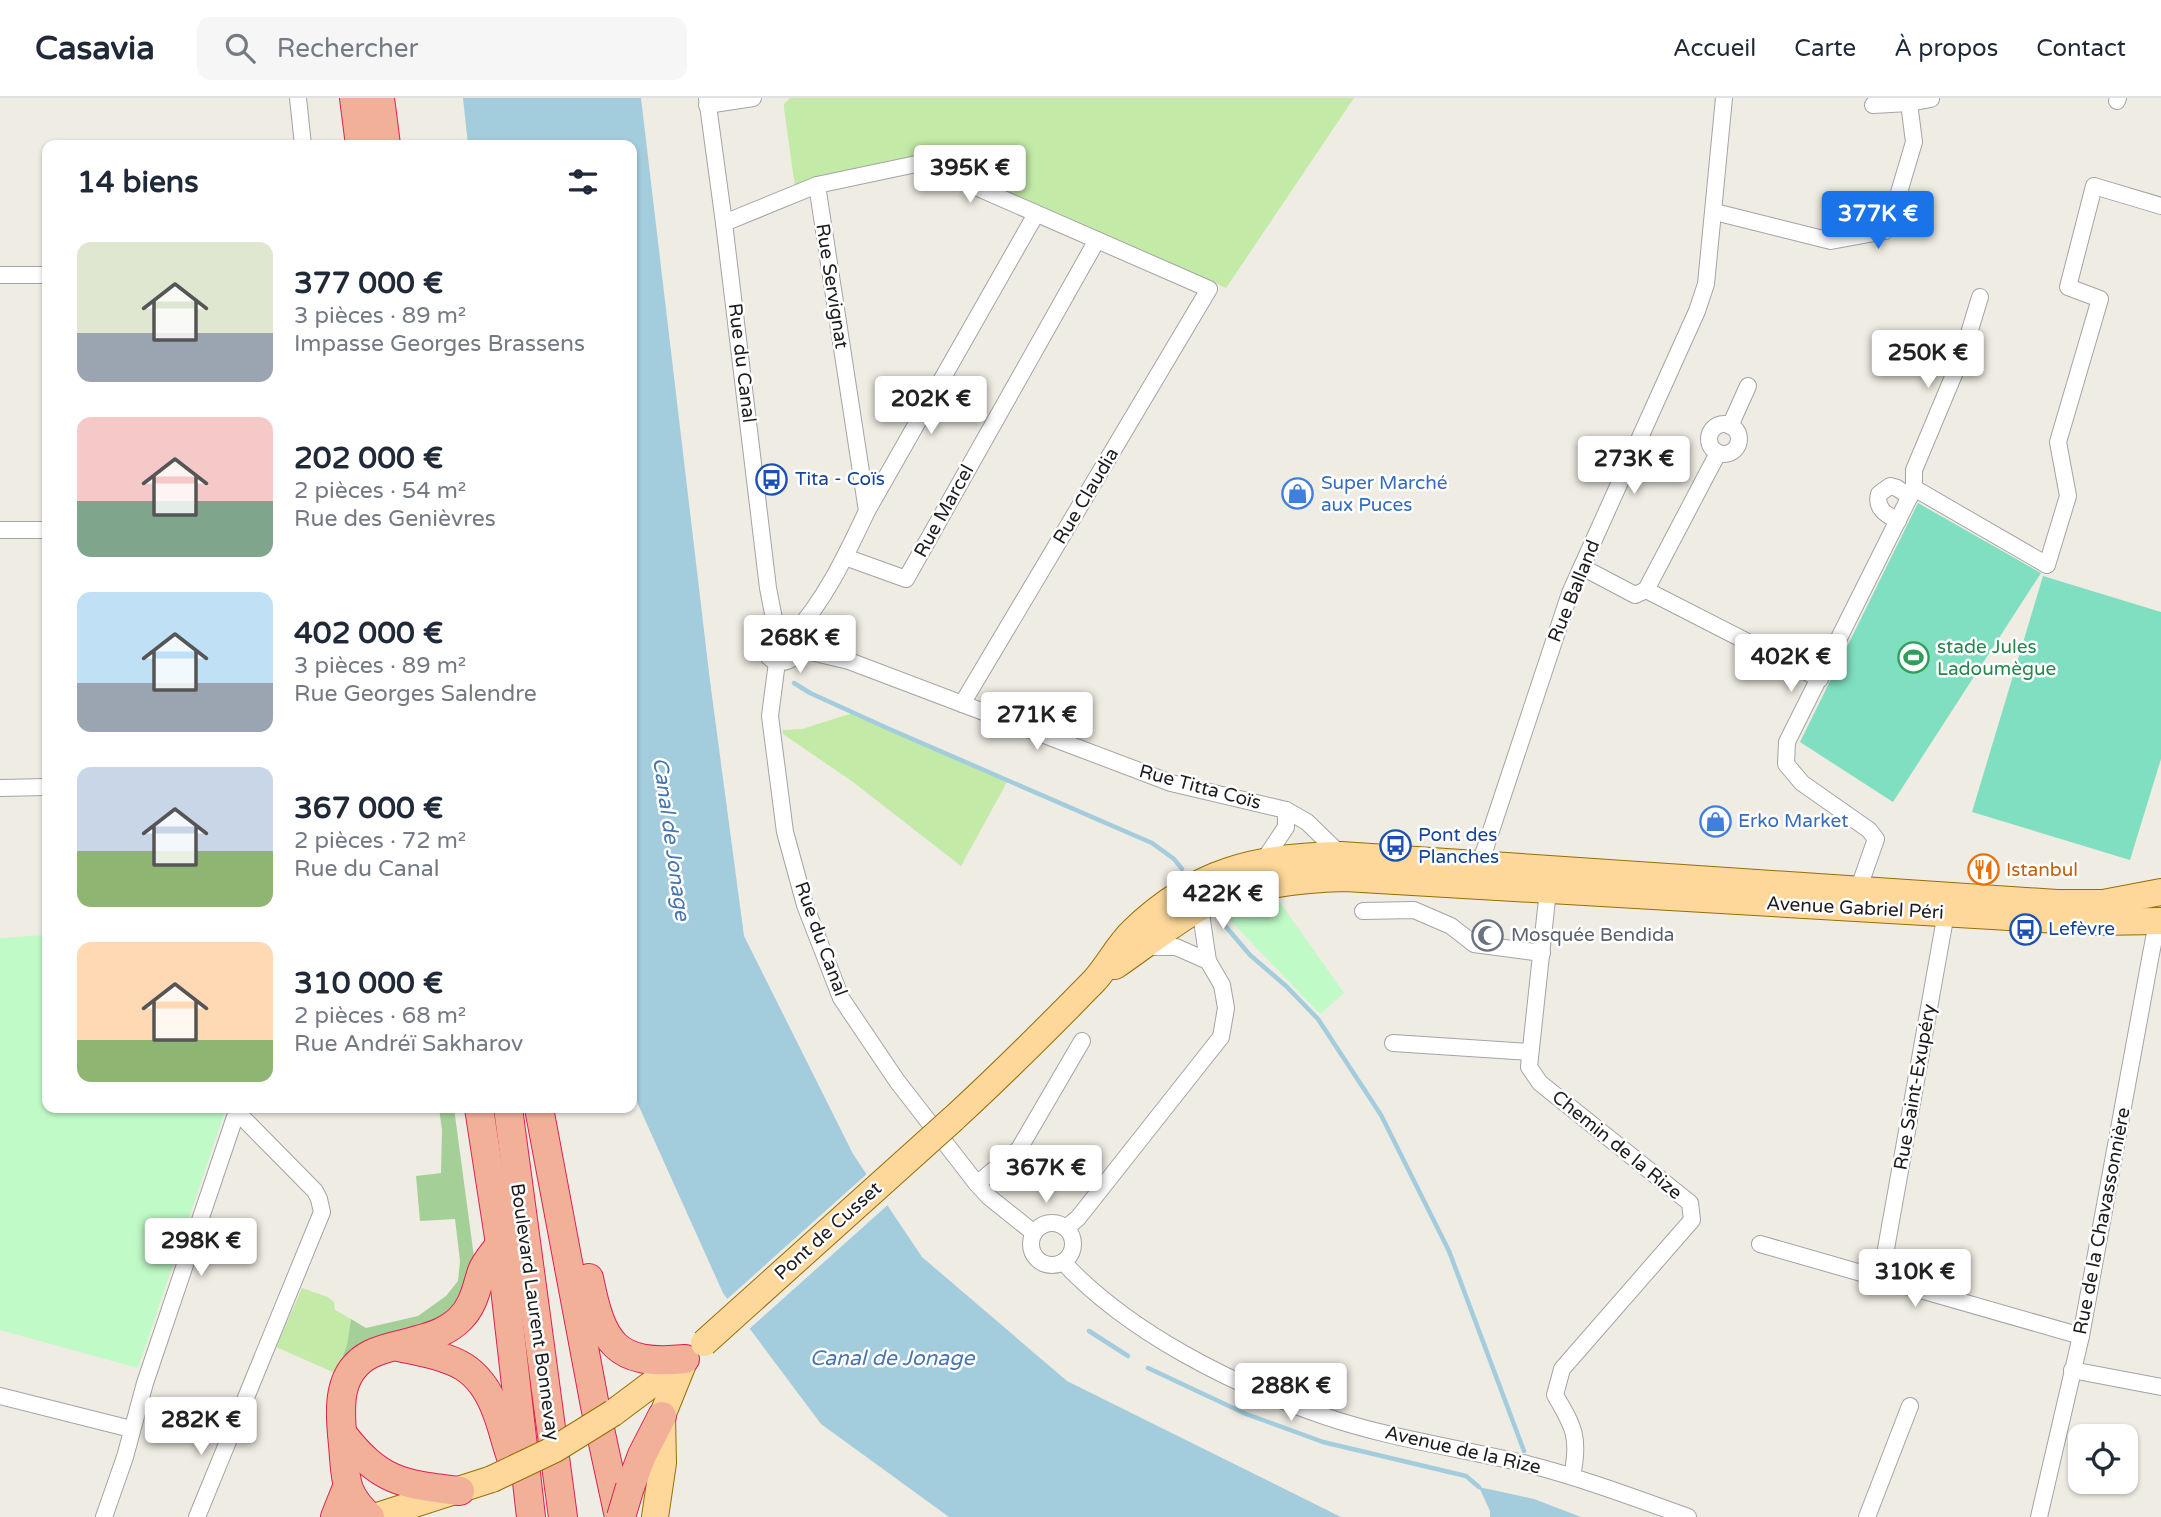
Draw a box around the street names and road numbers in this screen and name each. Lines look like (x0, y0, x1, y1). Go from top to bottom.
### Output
street label: Rue Servignat (811, 222, 853, 350)
street label: Rue du Canal (724, 302, 760, 424)
street label: Rue Claudia (1049, 444, 1123, 548)
street label: Rue Marcel (910, 461, 978, 561)
street label: Rue Balland (1544, 537, 1604, 645)
street label: Rue Titta Coïs (1137, 760, 1263, 814)
street label: Rue du Canal (790, 879, 852, 999)
street label: Avenue Gabriel Péri (1766, 892, 1944, 924)
street label: Rue Saint-Exupéry (1890, 1002, 1940, 1172)
street label: Chemin de la Rize (1548, 1086, 1686, 1204)
street label: Rue de la Chavassonnière (2069, 1106, 2135, 1336)
street label: Pont de Cusset (770, 1177, 886, 1285)
street label: Boulevard Laurent Bonnevay (506, 1182, 564, 1442)
street label: Avenue de la Rize (1383, 1421, 1543, 1479)

